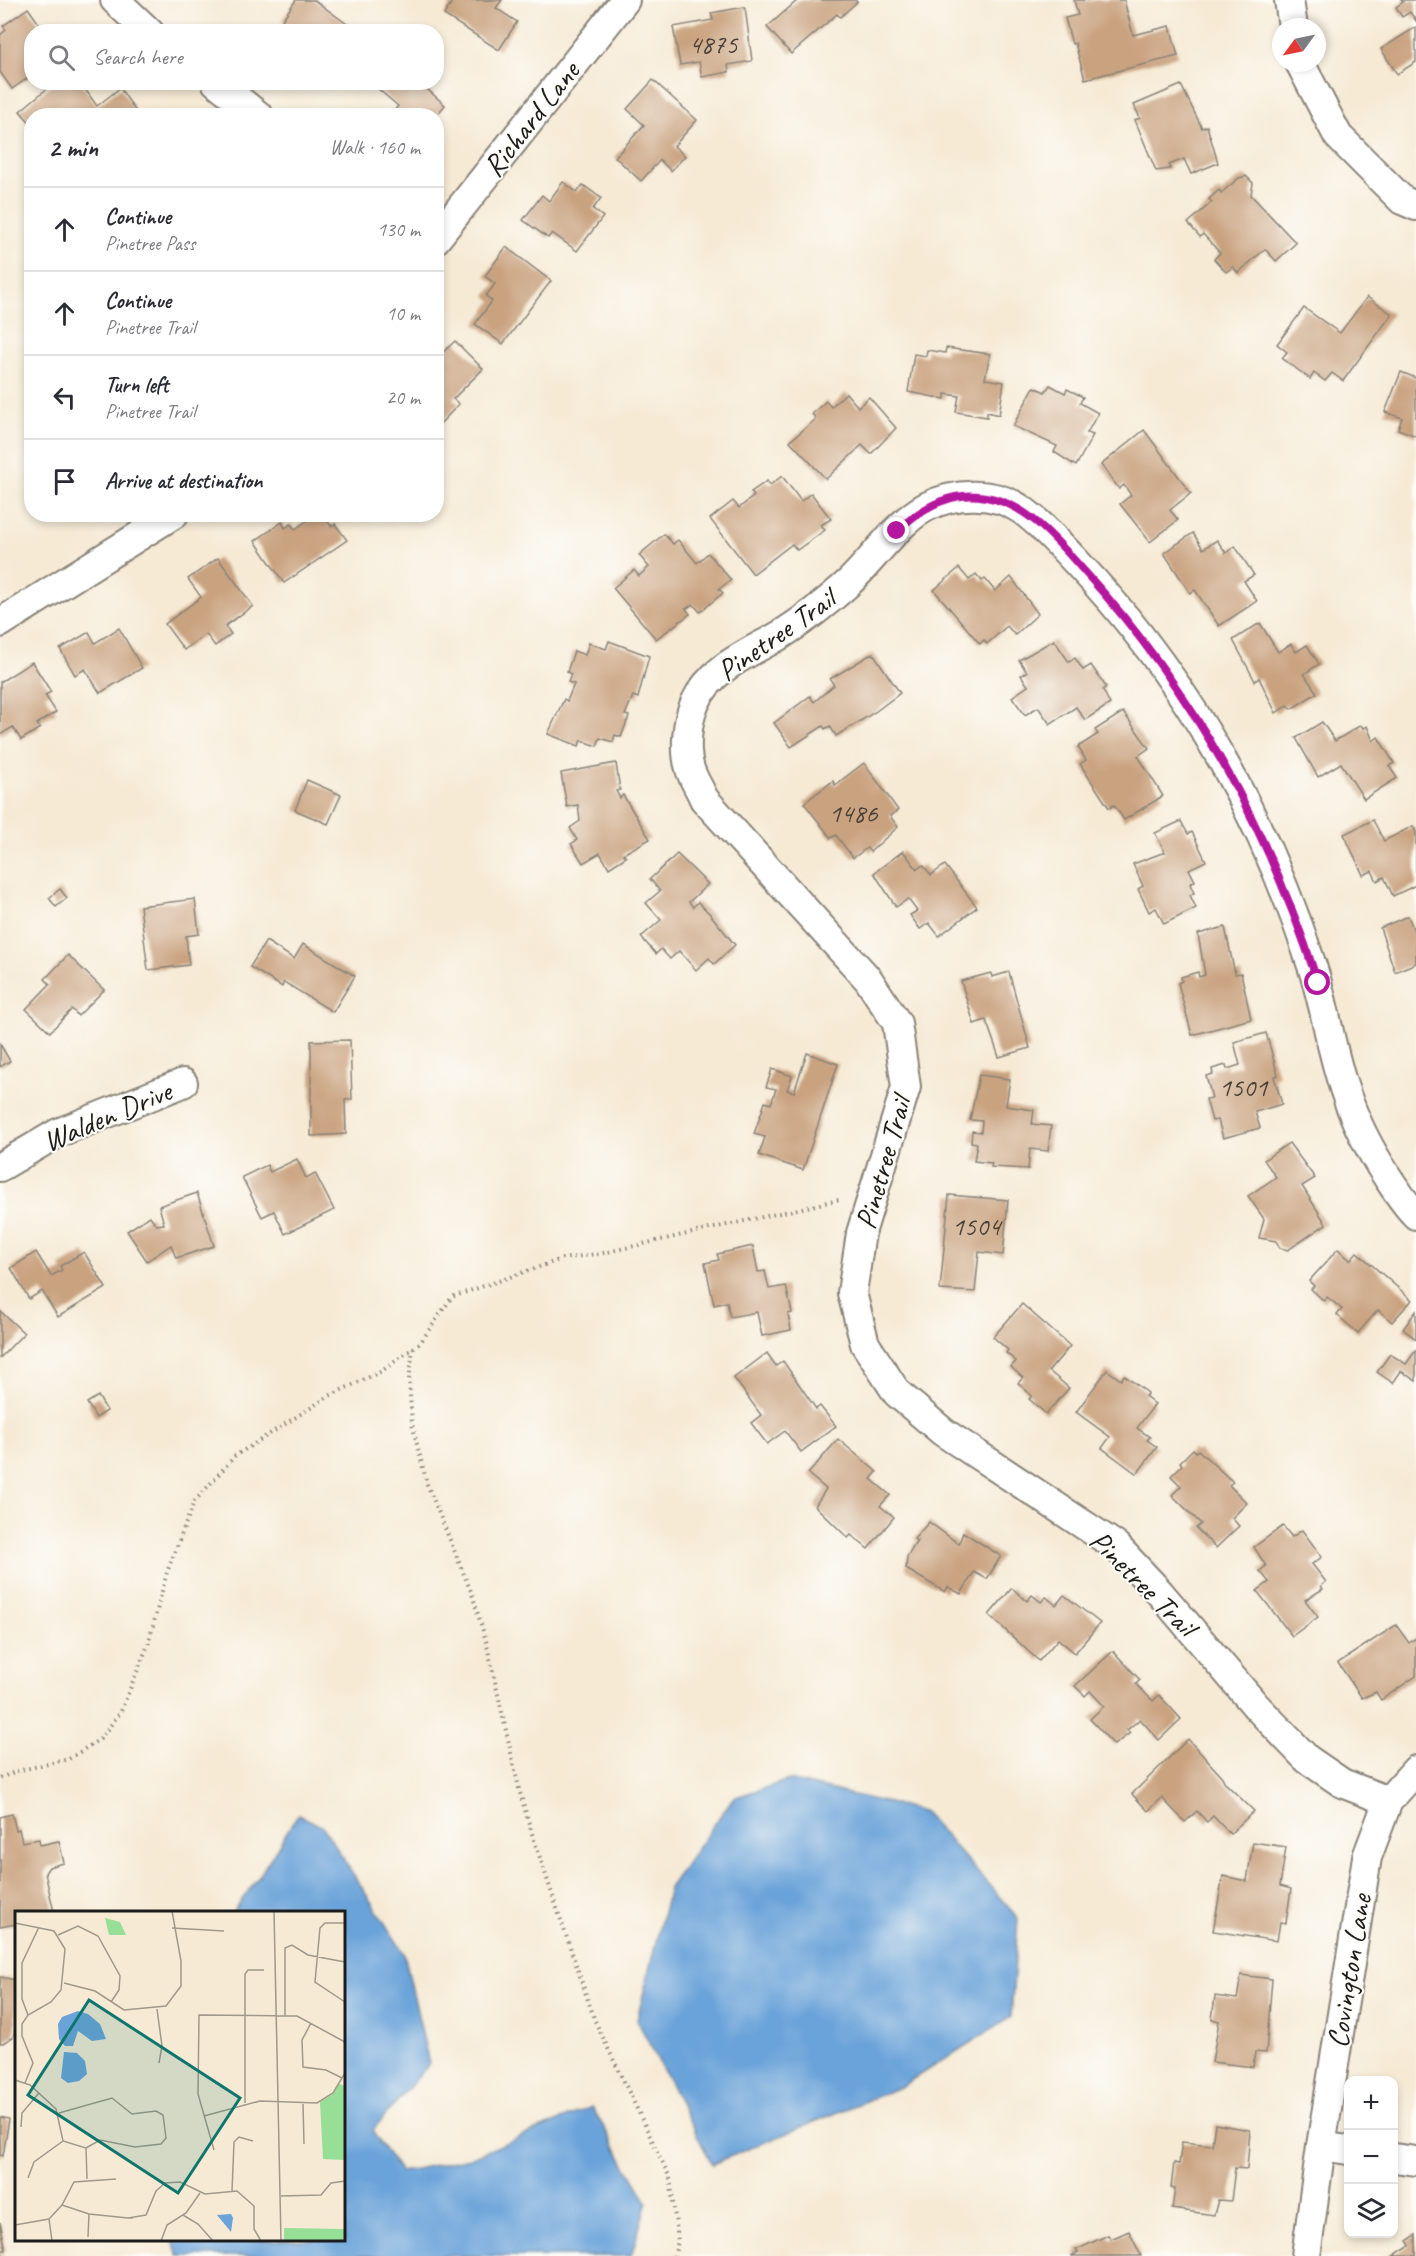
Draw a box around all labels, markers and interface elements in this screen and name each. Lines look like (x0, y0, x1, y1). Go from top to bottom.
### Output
north arrow (1272, 18, 1326, 72)
search box (24, 24, 444, 90)
house number: 4875 (689, 27, 739, 61)
icon: search (45, 41, 78, 74)
text: Search here (93, 43, 183, 71)
street label: Richard Lane (474, 52, 589, 184)
text: 2 min (48, 131, 98, 164)
text: Walk · 160 m (330, 135, 420, 160)
text: Continue (105, 203, 171, 231)
icon: ahead (48, 213, 81, 246)
text: 130 m (377, 217, 420, 242)
text: Pinetree Pass (105, 231, 195, 256)
text: Continue (105, 287, 171, 315)
icon: ahead (48, 297, 81, 330)
text: 10 m (386, 301, 420, 326)
text: Pinetree Trail (105, 315, 195, 340)
text: Turn left (105, 371, 169, 399)
icon: left (48, 381, 81, 414)
text: 20 m (386, 385, 420, 410)
text: Pinetree Trail (105, 399, 195, 424)
icon: arrive (48, 465, 81, 498)
text: Arrive at destination (105, 467, 262, 495)
route end (883, 517, 909, 543)
street label: Pinetree Trail (710, 578, 846, 689)
house number: 1486 (829, 796, 878, 830)
route start (1304, 969, 1330, 995)
house number: 1501 (1219, 1070, 1269, 1104)
street label: Walden Drive (37, 1071, 179, 1160)
street label: Pinetree Trail (846, 1088, 921, 1233)
house number: 1504 (952, 1209, 1003, 1243)
street label: Pinetree Trail (1082, 1522, 1208, 1648)
street label: Covington Lane (1318, 1889, 1380, 2051)
inset map (15, 1911, 345, 2241)
map controls (1344, 2076, 1398, 2238)
button: + (1344, 2076, 1398, 2130)
button: − (1344, 2130, 1398, 2184)
button: layers (1344, 2184, 1398, 2238)

